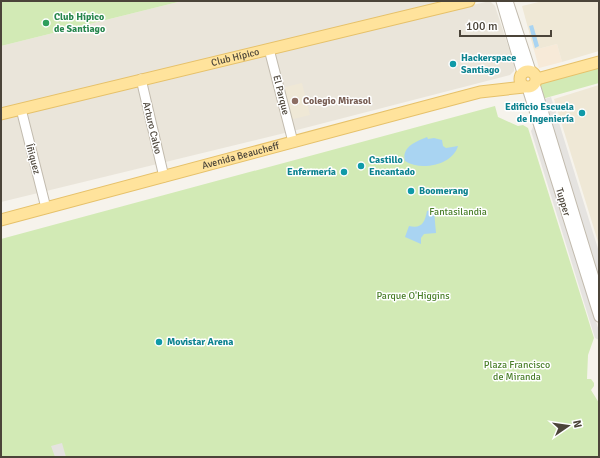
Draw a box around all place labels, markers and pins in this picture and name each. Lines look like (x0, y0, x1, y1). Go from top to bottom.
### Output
place label: Club Hípico de Santiago (54, 11, 105, 35)
marker: Club Hípico de Santiago (41, 18, 51, 28)
place label: Hackerspace Santiago (461, 52, 516, 76)
marker: Hackerspace Santiago (448, 59, 458, 69)
place label: Colegio Mirasol (303, 95, 371, 107)
marker: Colegio Mirasol (290, 96, 300, 106)
place label: Edificio Escuela de Ingeniería (505, 101, 574, 125)
marker: Edificio Escuela de Ingeniería (577, 108, 587, 118)
place label: Castillo Encantado (369, 154, 415, 178)
marker: Castillo Encantado (356, 161, 366, 171)
place label: Enfermería (287, 166, 336, 178)
marker: Enfermería (339, 167, 349, 177)
place label: Boomerang (419, 185, 469, 197)
marker: Boomerang (406, 186, 416, 196)
place label: Movistar Arena (167, 336, 233, 348)
marker: Movistar Arena (154, 337, 164, 347)

